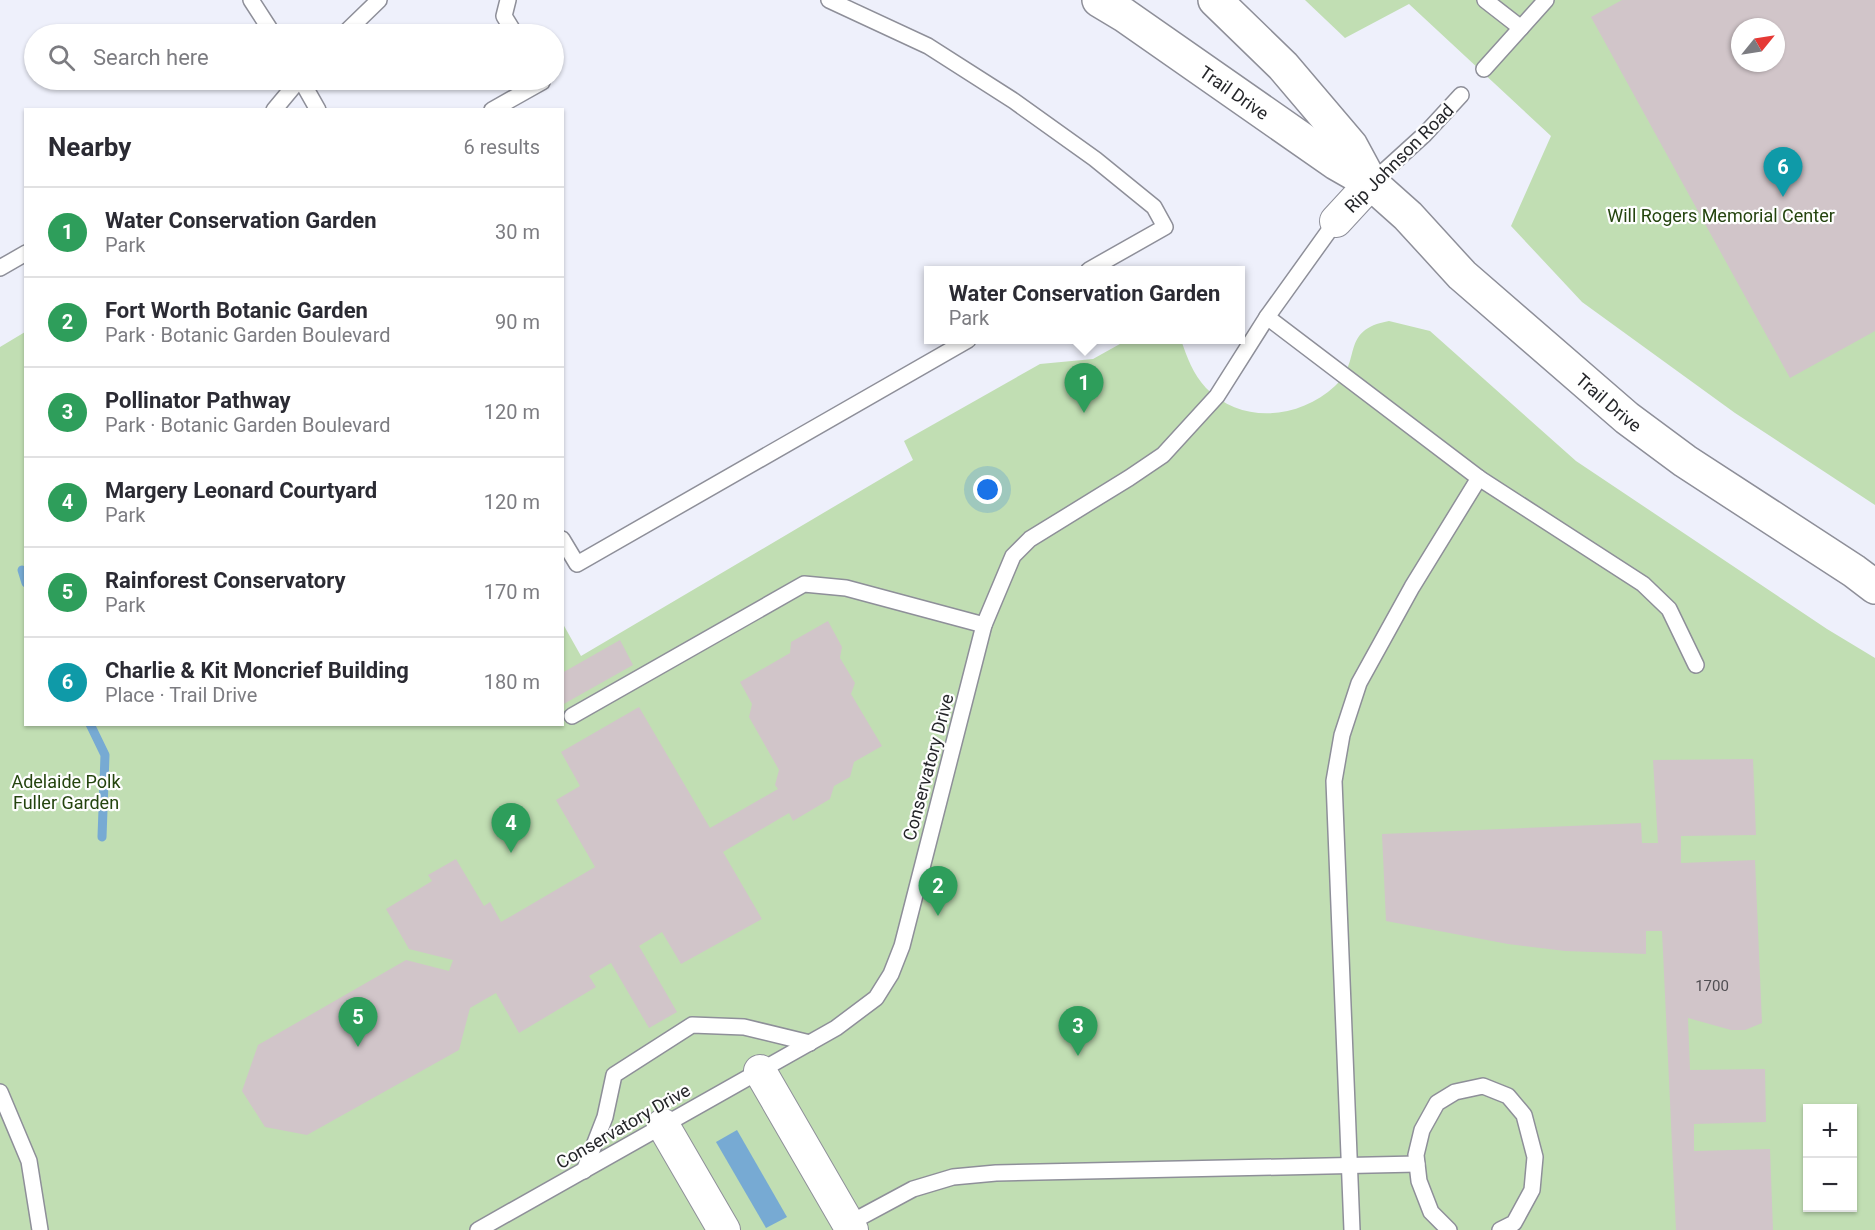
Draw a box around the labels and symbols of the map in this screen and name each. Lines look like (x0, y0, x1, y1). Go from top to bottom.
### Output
north arrow (1731, 18, 1785, 72)
street label: Trail Drive (1196, 61, 1273, 124)
street label: Rip Johnson Road (1340, 99, 1458, 217)
pin: 6 (1764, 148, 1802, 197)
park label: Will Rogers Memorial Center (1607, 205, 1835, 226)
pin: 1 (1064, 364, 1104, 413)
street label: Trail Drive (1572, 368, 1646, 436)
your location (973, 475, 1002, 504)
street label: Conservatory Drive (898, 691, 958, 843)
park label: Adelaide Polk Fuller Garden (11, 771, 121, 813)
pin: 4 (492, 804, 530, 853)
pin: 2 (918, 866, 958, 916)
house number: 1700 (1695, 977, 1729, 995)
pin: 5 (338, 998, 378, 1047)
pin: 3 (1058, 1006, 1098, 1056)
street label: Conservatory Drive (552, 1079, 694, 1173)

